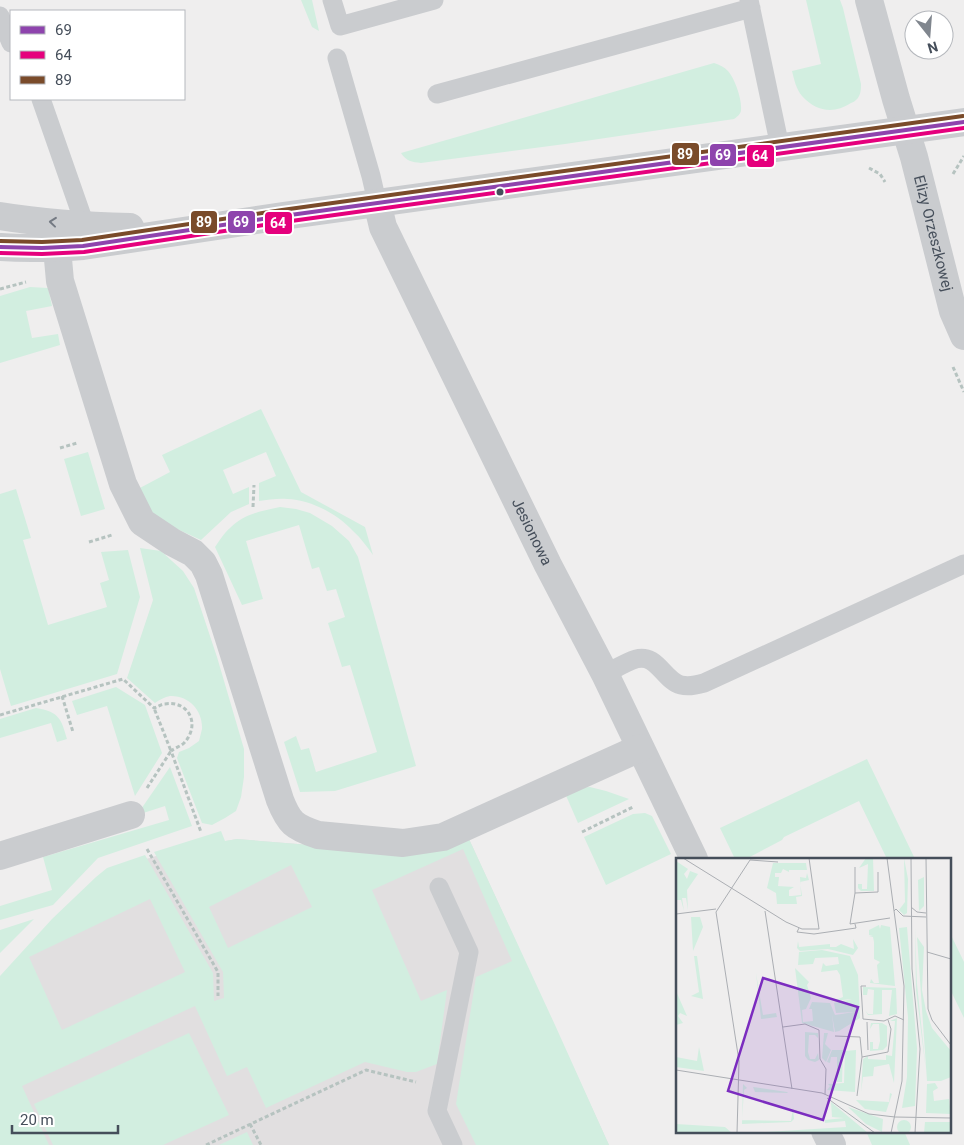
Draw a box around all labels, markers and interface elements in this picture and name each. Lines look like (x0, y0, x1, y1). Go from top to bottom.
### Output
legend (10, 10, 185, 100)
north arrow (904, 10, 954, 60)
text: 69 (55, 21, 72, 39)
text: N (926, 38, 940, 57)
text: 64 (55, 46, 72, 64)
text: 89 (55, 71, 72, 89)
line badge: 89 (671, 142, 700, 166)
line badge: 69 (709, 143, 737, 167)
line badge: 64 (746, 144, 775, 168)
text: 89 (677, 146, 693, 162)
text: 69 (715, 147, 731, 163)
text: 64 (752, 148, 768, 164)
street label: Elizy Orzeszkowej (910, 173, 957, 293)
unlabelled marker (495, 187, 505, 197)
line badge: 89 (190, 210, 218, 234)
line badge: 69 (227, 210, 256, 234)
line badge: 64 (264, 211, 293, 235)
text: 89 (196, 214, 212, 230)
text: 69 (233, 214, 249, 230)
text: 64 (270, 215, 286, 231)
one-way arrow (48, 217, 56, 228)
street label: Jesionowa (508, 495, 556, 568)
inset map (676, 858, 952, 1132)
scale bar (12, 1102, 119, 1134)
text: 20 m (20, 1111, 54, 1129)

